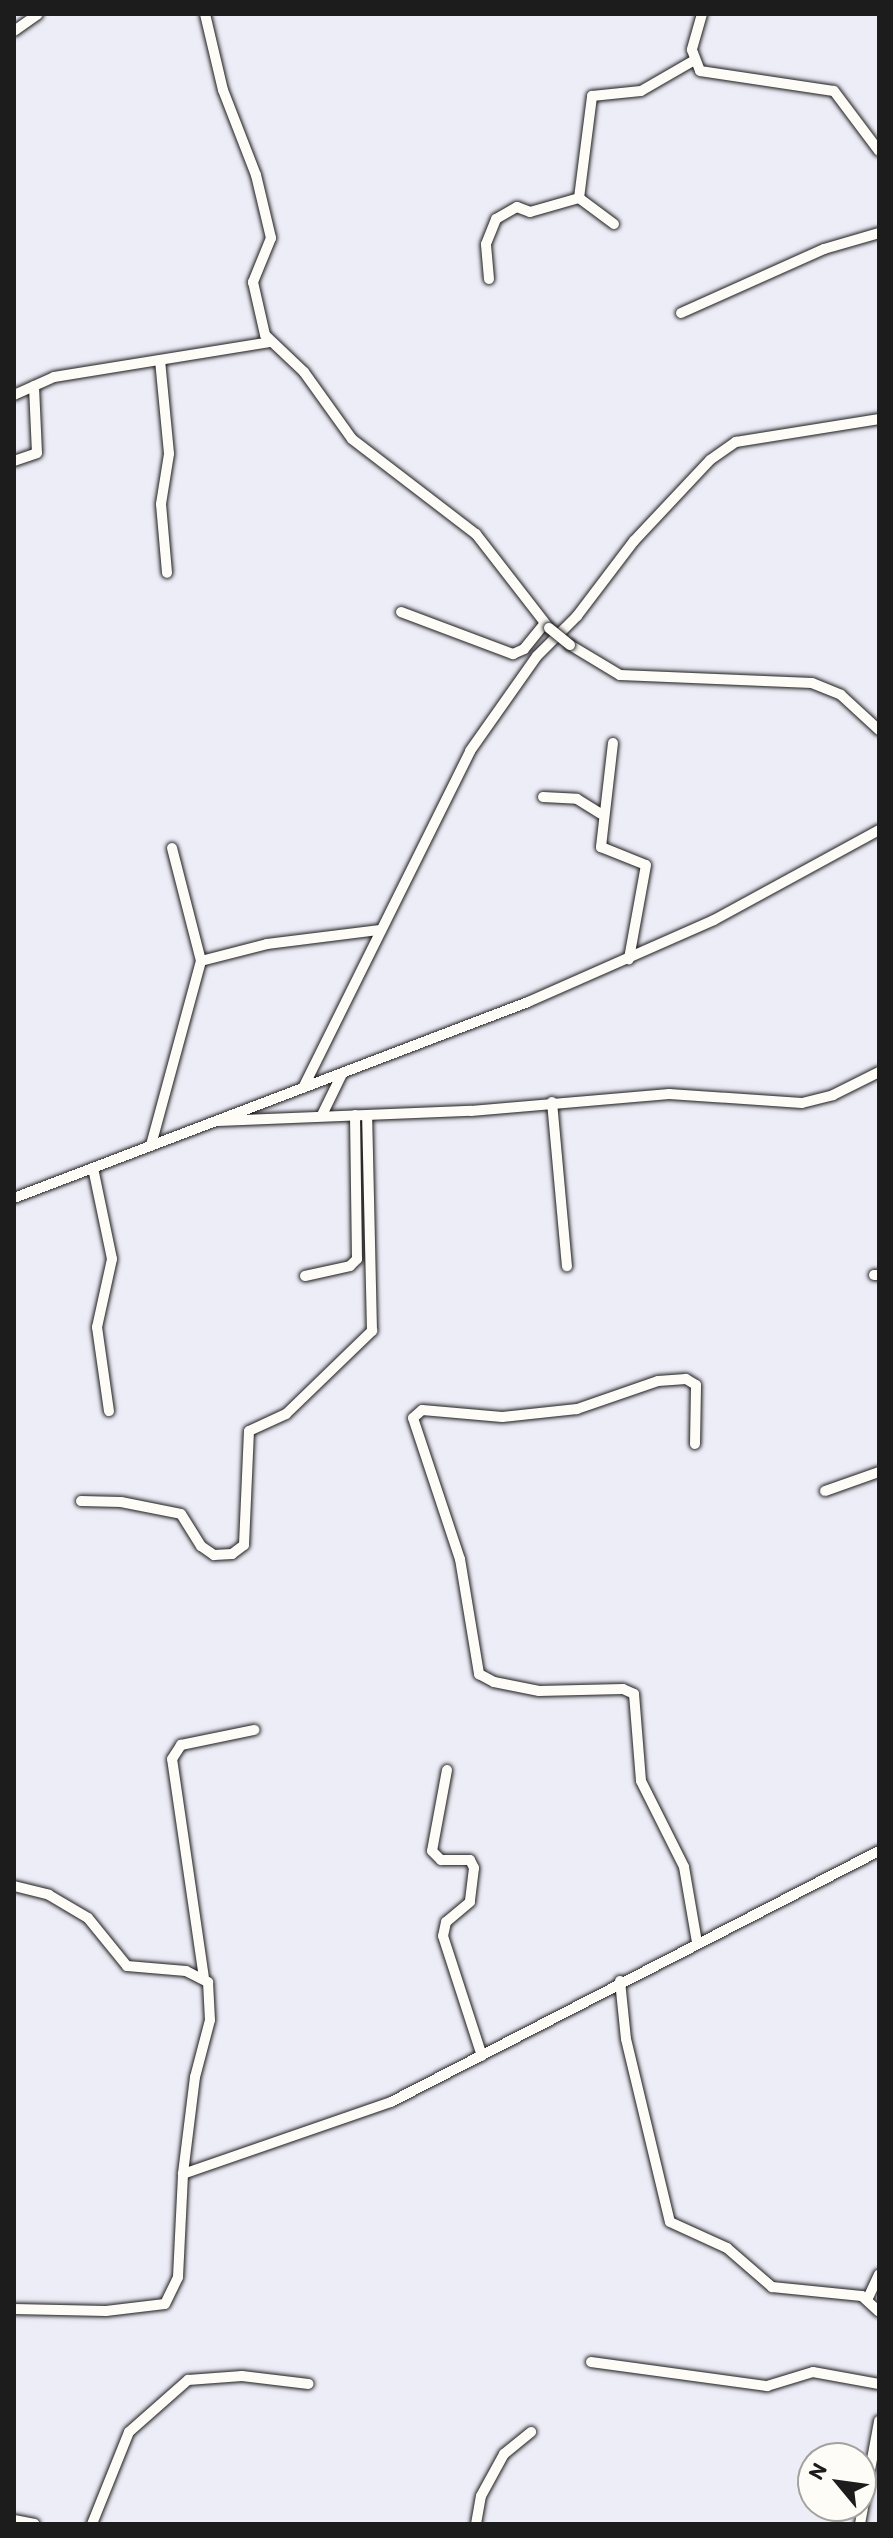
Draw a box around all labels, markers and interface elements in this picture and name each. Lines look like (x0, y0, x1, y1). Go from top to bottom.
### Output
north arrow (797, 2442, 877, 2522)
text: N (802, 2458, 833, 2484)

